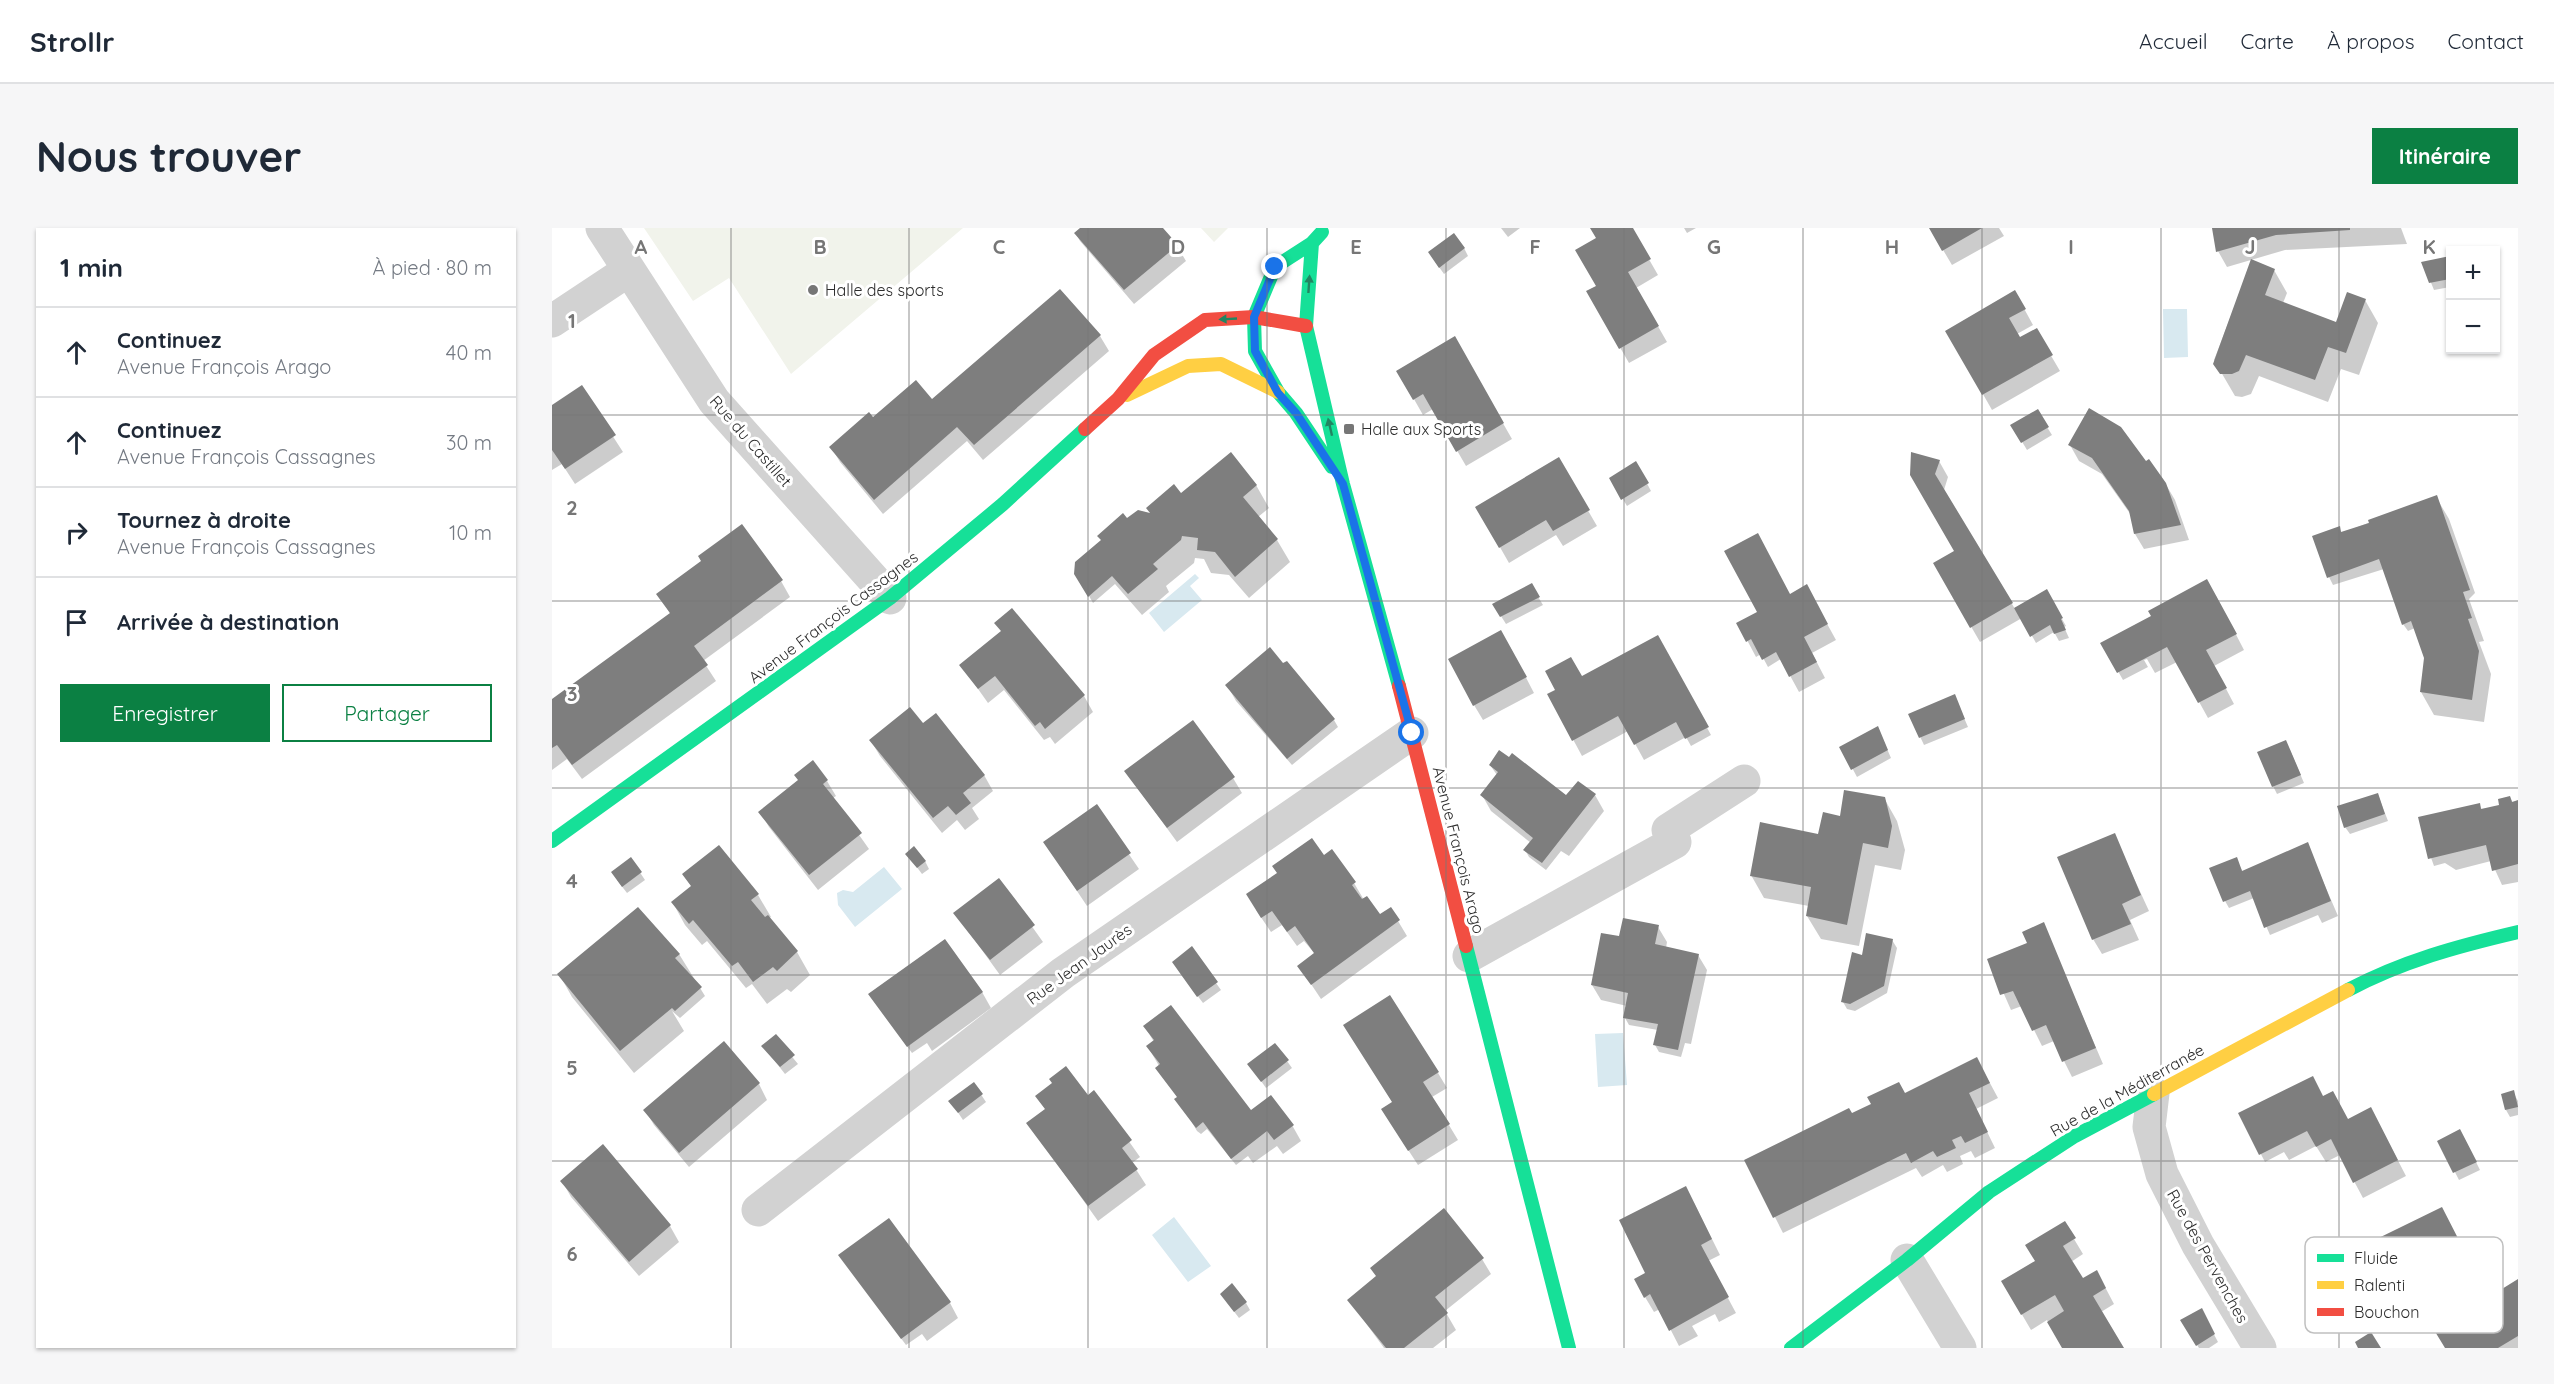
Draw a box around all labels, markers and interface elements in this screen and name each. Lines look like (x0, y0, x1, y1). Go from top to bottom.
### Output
text: Strollr (30, 24, 114, 59)
text: Accueil (2139, 28, 2208, 54)
text: Carte (2241, 28, 2294, 54)
text: À propos (2327, 28, 2415, 54)
text: Contact (2448, 28, 2524, 54)
button: Itinéraire (2372, 128, 2518, 184)
text: Nous trouver (36, 130, 301, 183)
text: A (635, 234, 648, 259)
text: B (813, 234, 827, 259)
text: C (993, 234, 1006, 259)
text: D (1171, 234, 1185, 259)
text: E (1350, 234, 1362, 259)
text: F (1529, 234, 1541, 259)
text: G (1707, 234, 1721, 259)
text: H (1885, 234, 1899, 259)
text: I (2068, 234, 2074, 259)
text: J (2244, 234, 2256, 259)
text: K (2422, 234, 2436, 259)
map controls (2446, 246, 2500, 354)
button: + (2446, 246, 2500, 300)
text: 1 min (60, 251, 123, 284)
route end (1261, 253, 1287, 279)
text: À pied · 80 m (373, 255, 492, 280)
one-way arrow (1304, 275, 1314, 294)
place label: Halle des sports (825, 280, 944, 300)
marker: Halle des sports (806, 283, 820, 297)
button: − (2446, 300, 2500, 354)
text: 1 (568, 308, 576, 333)
one-way arrow (1218, 314, 1237, 323)
text: Continuez (117, 326, 221, 354)
icon: ahead (60, 336, 93, 369)
text: 40 m (446, 340, 492, 365)
text: Avenue François Arago (117, 354, 331, 379)
street label: Rue du Castillet (706, 391, 796, 491)
text: Continuez (117, 416, 221, 444)
one-way arrow (1325, 417, 1334, 436)
place label: Halle aux Sports (1361, 419, 1481, 439)
marker: Halle aux Sports (1342, 422, 1356, 436)
icon: ahead (60, 426, 93, 459)
text: 30 m (446, 430, 492, 455)
text: Avenue François Cassagnes (117, 444, 376, 469)
text: 2 (566, 495, 578, 520)
text: Tournez à droite (117, 506, 291, 534)
icon: right (60, 516, 93, 549)
text: 10 m (449, 520, 492, 545)
text: Avenue François Cassagnes (117, 534, 376, 559)
street label: Avenue François Cassagnes (744, 547, 922, 687)
icon: arrive (60, 606, 93, 639)
text: Arrivée à destination (117, 608, 339, 636)
text: 3 (567, 681, 577, 706)
button: Enregistrer (60, 684, 270, 742)
button: Partager (282, 684, 492, 742)
route start (1398, 719, 1424, 745)
street label: Avenue François Arago (1429, 764, 1489, 936)
text: 4 (566, 868, 578, 893)
street label: Rue Jean Jaurès (1023, 919, 1135, 1009)
street label: Rue de la Méditerranée (2047, 1039, 2207, 1141)
text: 5 (566, 1055, 578, 1080)
street label: Rue des Pervenches (2163, 1186, 2253, 1326)
legend (2305, 1237, 2503, 1333)
text: 6 (566, 1241, 578, 1266)
text: Fluide (2354, 1248, 2398, 1268)
text: Ralenti (2354, 1275, 2405, 1295)
text: Bouchon (2354, 1302, 2419, 1322)

